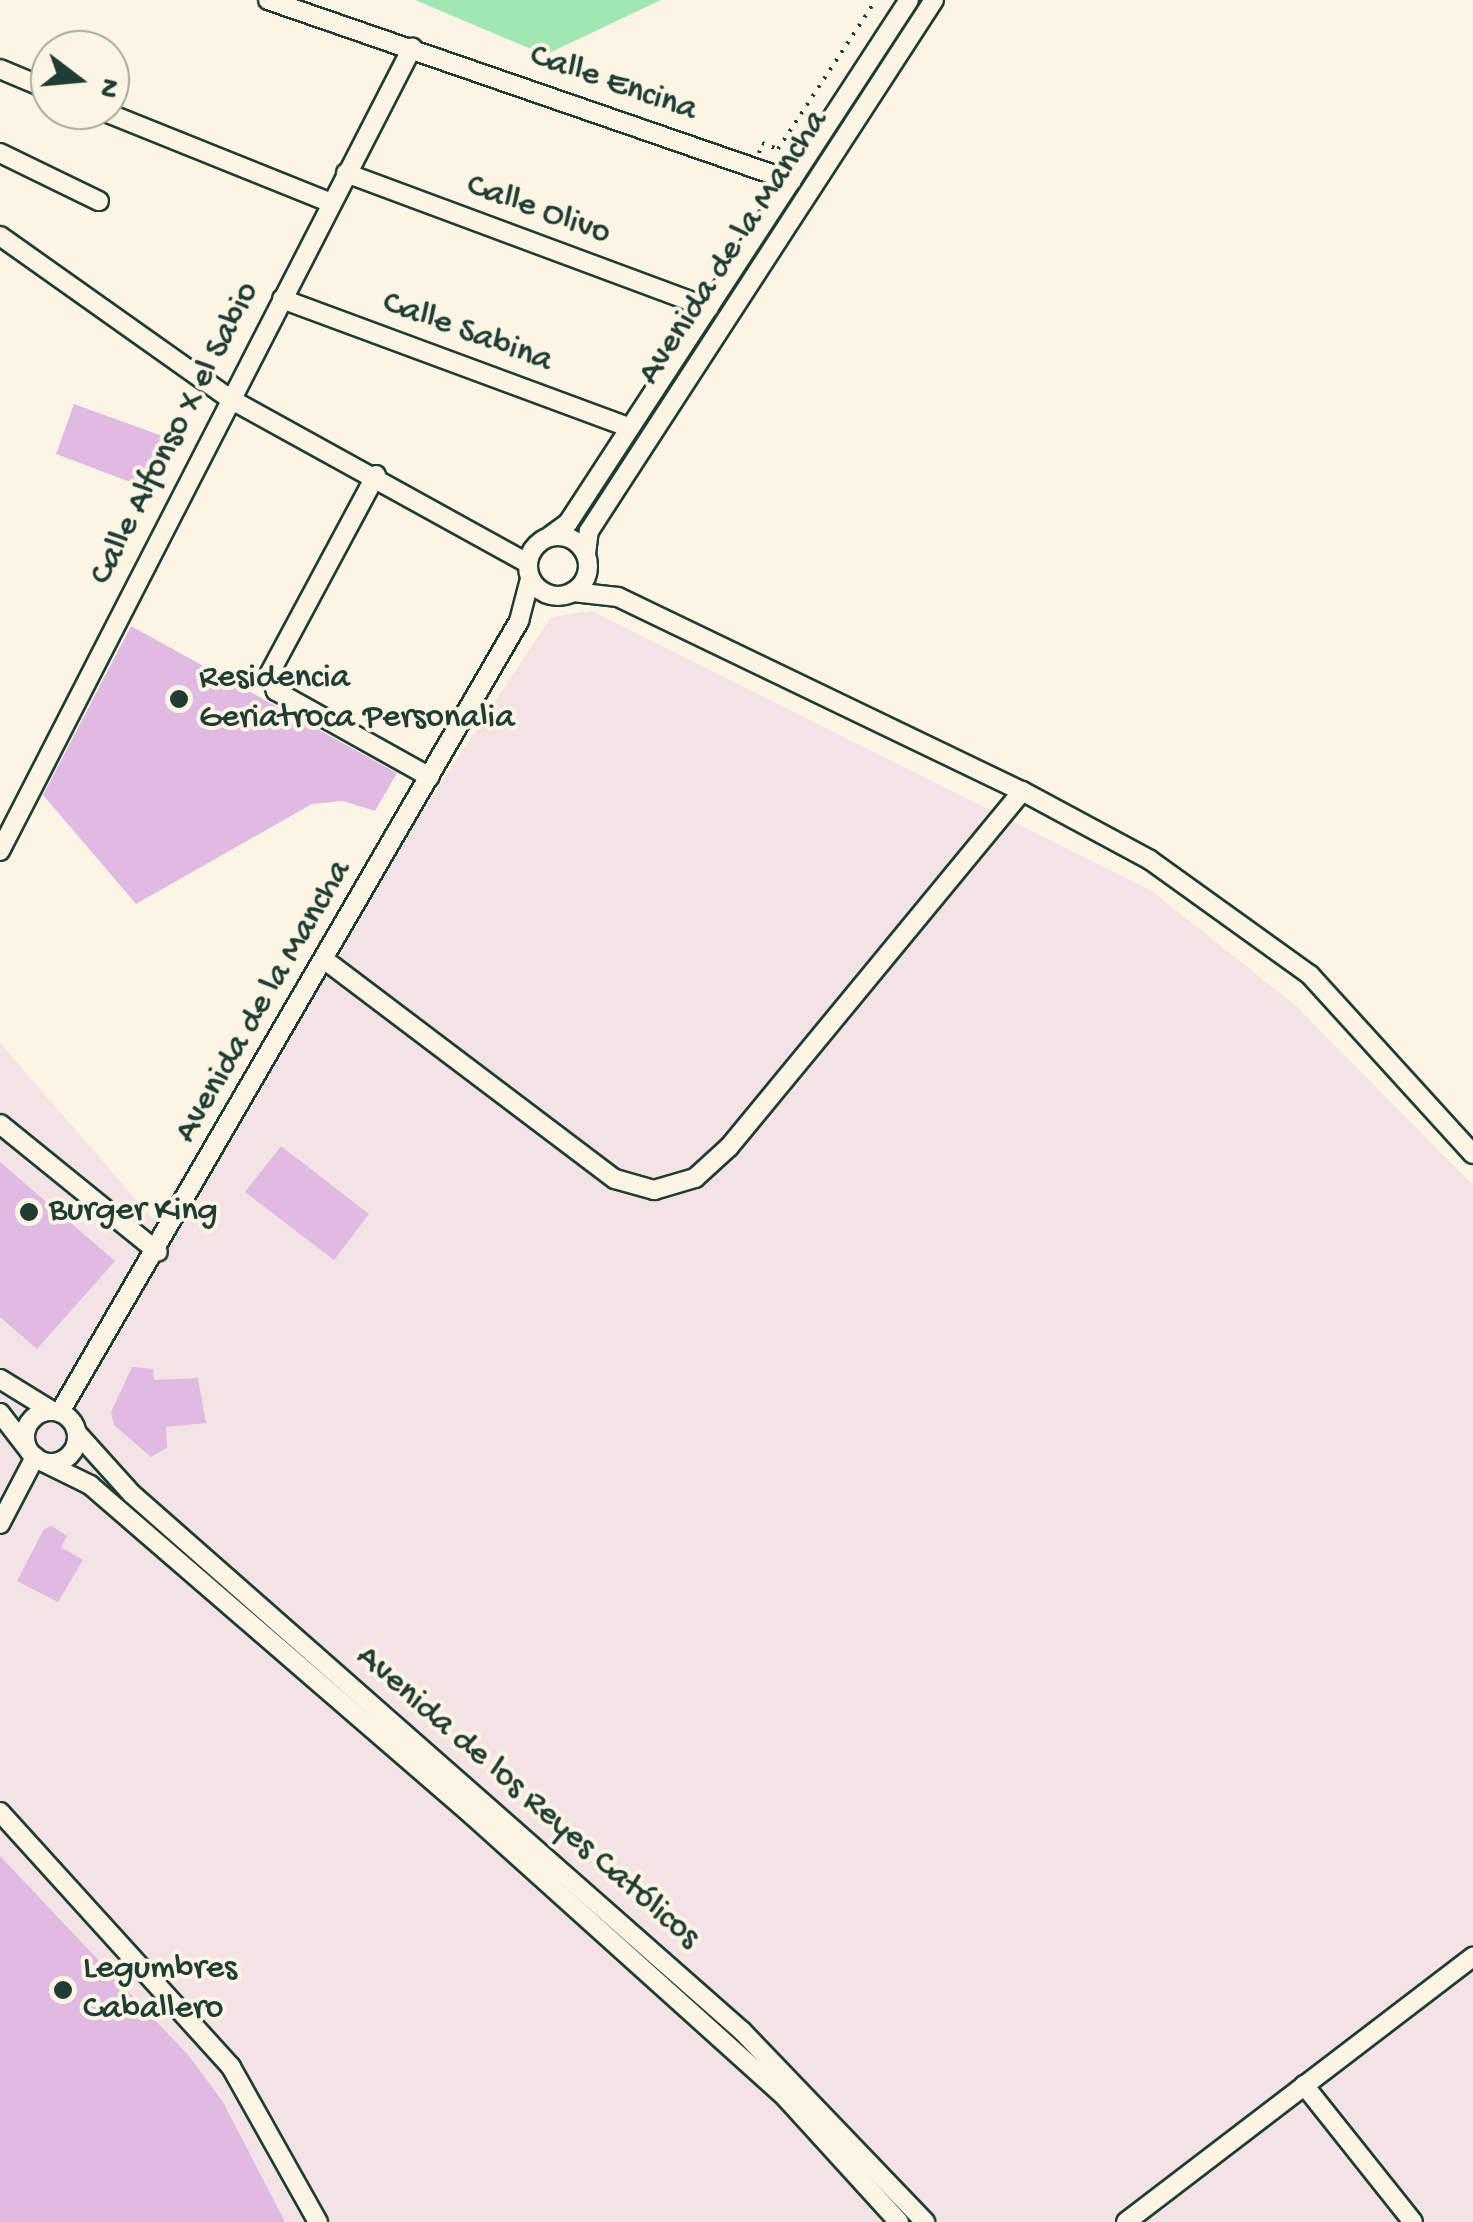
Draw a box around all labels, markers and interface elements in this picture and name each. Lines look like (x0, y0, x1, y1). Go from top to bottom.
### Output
north arrow (30, 30, 130, 130)
street label: Calle Encina (524, 36, 702, 132)
text: N (89, 75, 126, 101)
street label: Avenida de la Mancha (629, 103, 839, 393)
street label: Calle Olivo (460, 166, 616, 256)
street label: Calle Alfonso X el Sabio (81, 276, 271, 592)
street label: Calle Sabina (376, 283, 558, 383)
place label: Residencia Geriatroca Personalia (199, 658, 515, 740)
marker: Residencia Geriatroca Personalia (168, 688, 190, 710)
street label: Avenida de la Mancha (166, 853, 362, 1151)
place label: Burger King (49, 1191, 218, 1233)
marker: Burger King (18, 1201, 40, 1223)
street label: Avenida de los Reyes Católicos (346, 1637, 708, 1959)
place label: Legumbres Caballero (83, 1949, 237, 2031)
marker: Legumbres Caballero (52, 1979, 74, 2001)

